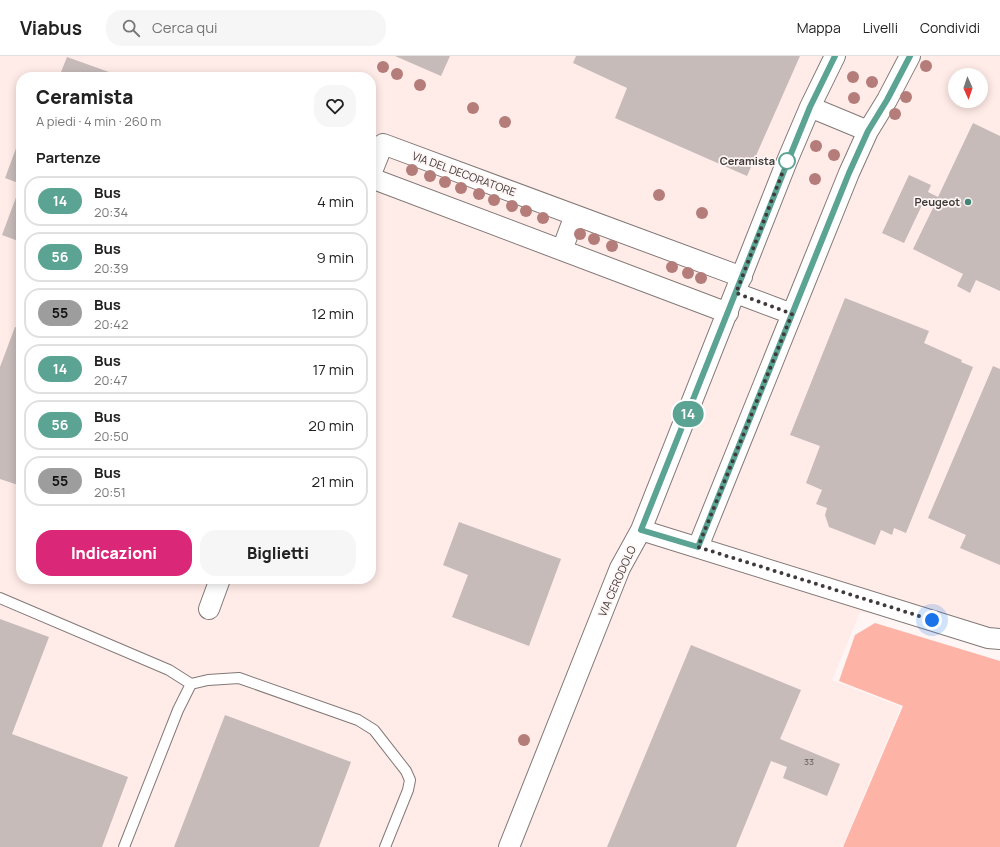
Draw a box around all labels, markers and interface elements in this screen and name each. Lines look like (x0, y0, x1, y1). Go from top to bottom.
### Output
search box (106, 10, 386, 46)
text: Viabus (20, 15, 82, 41)
icon: search (120, 17, 142, 39)
text: Cerca qui (152, 17, 218, 38)
text: Mappa (797, 18, 841, 37)
text: Livelli (863, 18, 898, 37)
text: Condividi (920, 18, 980, 37)
north arrow (948, 68, 988, 108)
map controls (948, 68, 988, 108)
text: Ceramista (36, 84, 133, 110)
button: heart (314, 85, 356, 127)
text: A piedi · 4 min · 260 m (36, 112, 161, 130)
text: Partenze (36, 147, 101, 168)
street label: VIA DEL DECORATORE (410, 148, 518, 199)
marker: Ceramista (778, 152, 796, 170)
place label: Ceramista (720, 153, 775, 168)
text: Bus (94, 182, 121, 203)
text: 14 (53, 191, 67, 210)
text: 4 min (317, 191, 354, 212)
place label: Peugeot (915, 194, 960, 209)
marker: Peugeot (963, 197, 973, 207)
text: 20:34 (94, 203, 128, 221)
text: Bus (94, 238, 121, 259)
text: 56 (52, 247, 68, 266)
text: 9 min (317, 247, 354, 268)
text: 20:39 (94, 259, 128, 277)
text: Bus (94, 294, 121, 315)
text: 55 (52, 303, 68, 322)
text: 12 min (311, 303, 354, 324)
text: 20:42 (94, 315, 128, 333)
text: Bus (94, 350, 121, 371)
text: 14 (53, 359, 67, 378)
text: 17 min (312, 359, 354, 380)
text: 20:47 (94, 371, 127, 389)
line badge: 14 (670, 401, 706, 427)
text: 14 (681, 404, 695, 423)
text: Bus (94, 406, 121, 427)
text: 56 (52, 415, 68, 434)
text: 20 min (308, 415, 354, 436)
text: 20:50 (94, 427, 129, 445)
text: Bus (94, 462, 121, 483)
text: 55 (52, 471, 68, 490)
text: 21 min (311, 471, 354, 492)
text: 20:51 (94, 483, 126, 501)
button: Indicazioni (36, 530, 192, 576)
button: Biglietti (200, 530, 356, 576)
street label: VIA CERODOLO (594, 543, 639, 619)
your location (922, 610, 942, 630)
house number: 33 (804, 755, 814, 768)

